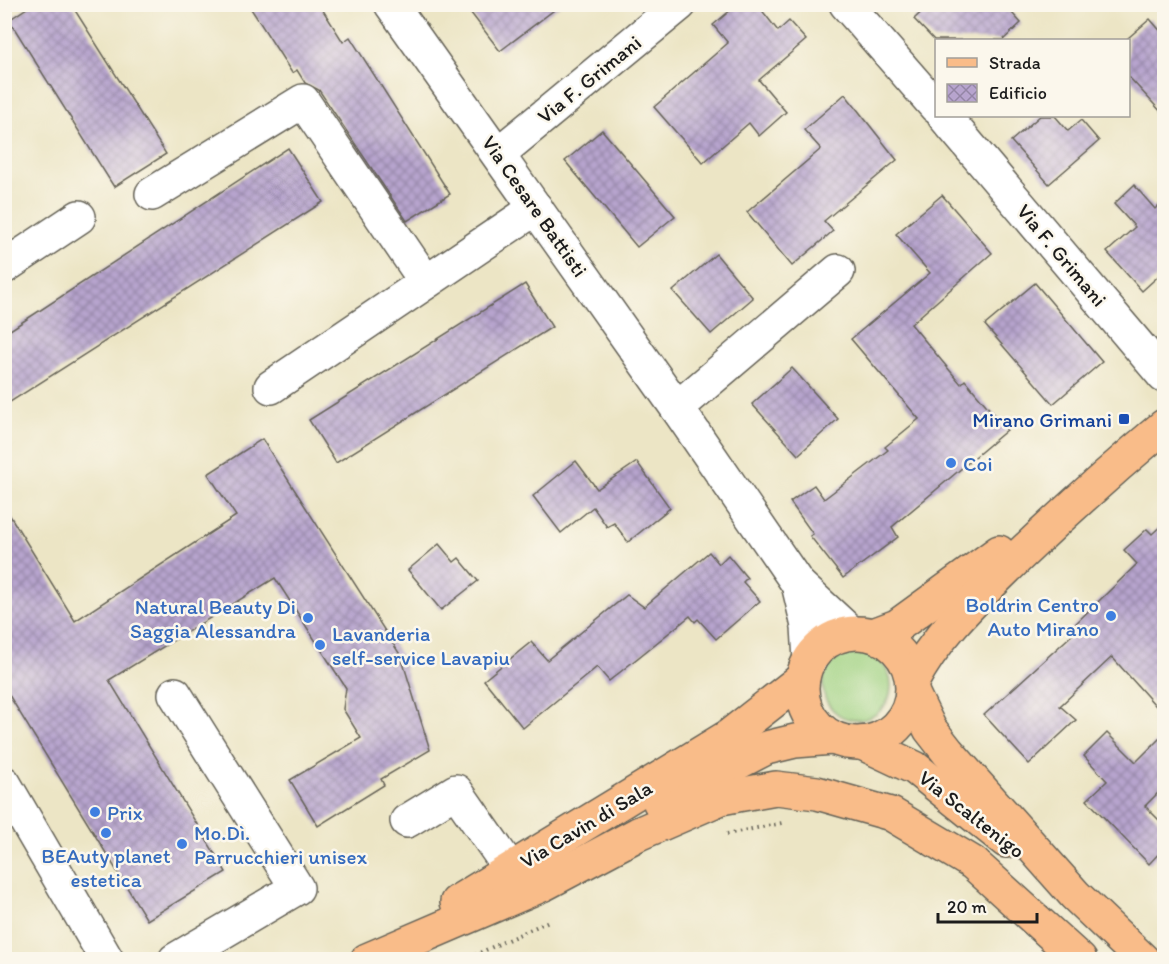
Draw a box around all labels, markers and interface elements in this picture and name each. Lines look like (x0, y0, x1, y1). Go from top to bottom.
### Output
street label: Via F. Grimani (532, 30, 646, 128)
legend (935, 39, 1130, 117)
text: Strada (989, 52, 1041, 74)
text: Edificio (989, 82, 1047, 104)
street label: Via Cesare Battisti (477, 131, 593, 281)
street label: Via F. Grimani (1012, 199, 1112, 311)
place label: Mirano Grimani (972, 407, 1112, 432)
marker: Mirano Grimani (1117, 412, 1131, 426)
place label: Coi (963, 451, 993, 476)
marker: Coi (944, 456, 958, 470)
place label: Boldrin Centro Auto Mirano (965, 592, 1099, 641)
place label: Natural Beauty Di Saggia Alessandra (130, 594, 296, 643)
marker: Boldrin Centro Auto Mirano (1104, 609, 1118, 623)
marker: Natural Beauty Di Saggia Alessandra (301, 611, 315, 625)
place label: Lavanderia self-service Lavapiu (332, 621, 510, 670)
marker: Lavanderia self-service Lavapiu (313, 638, 327, 652)
street label: Via Scaltenigo (914, 765, 1030, 863)
street label: Via Cavin di Sala (516, 775, 656, 873)
place label: Prix (107, 800, 143, 825)
marker: Prix (88, 805, 102, 819)
place label: Mo.Dì. Parrucchieri unisex (194, 820, 367, 869)
marker: BEAuty planet estetica (99, 826, 113, 840)
marker: Mo.Dì. Parrucchieri unisex (175, 837, 189, 851)
place label: BEAuty planet estetica (41, 843, 171, 892)
scale bar (938, 886, 1037, 924)
text: 20 m (947, 896, 987, 918)

